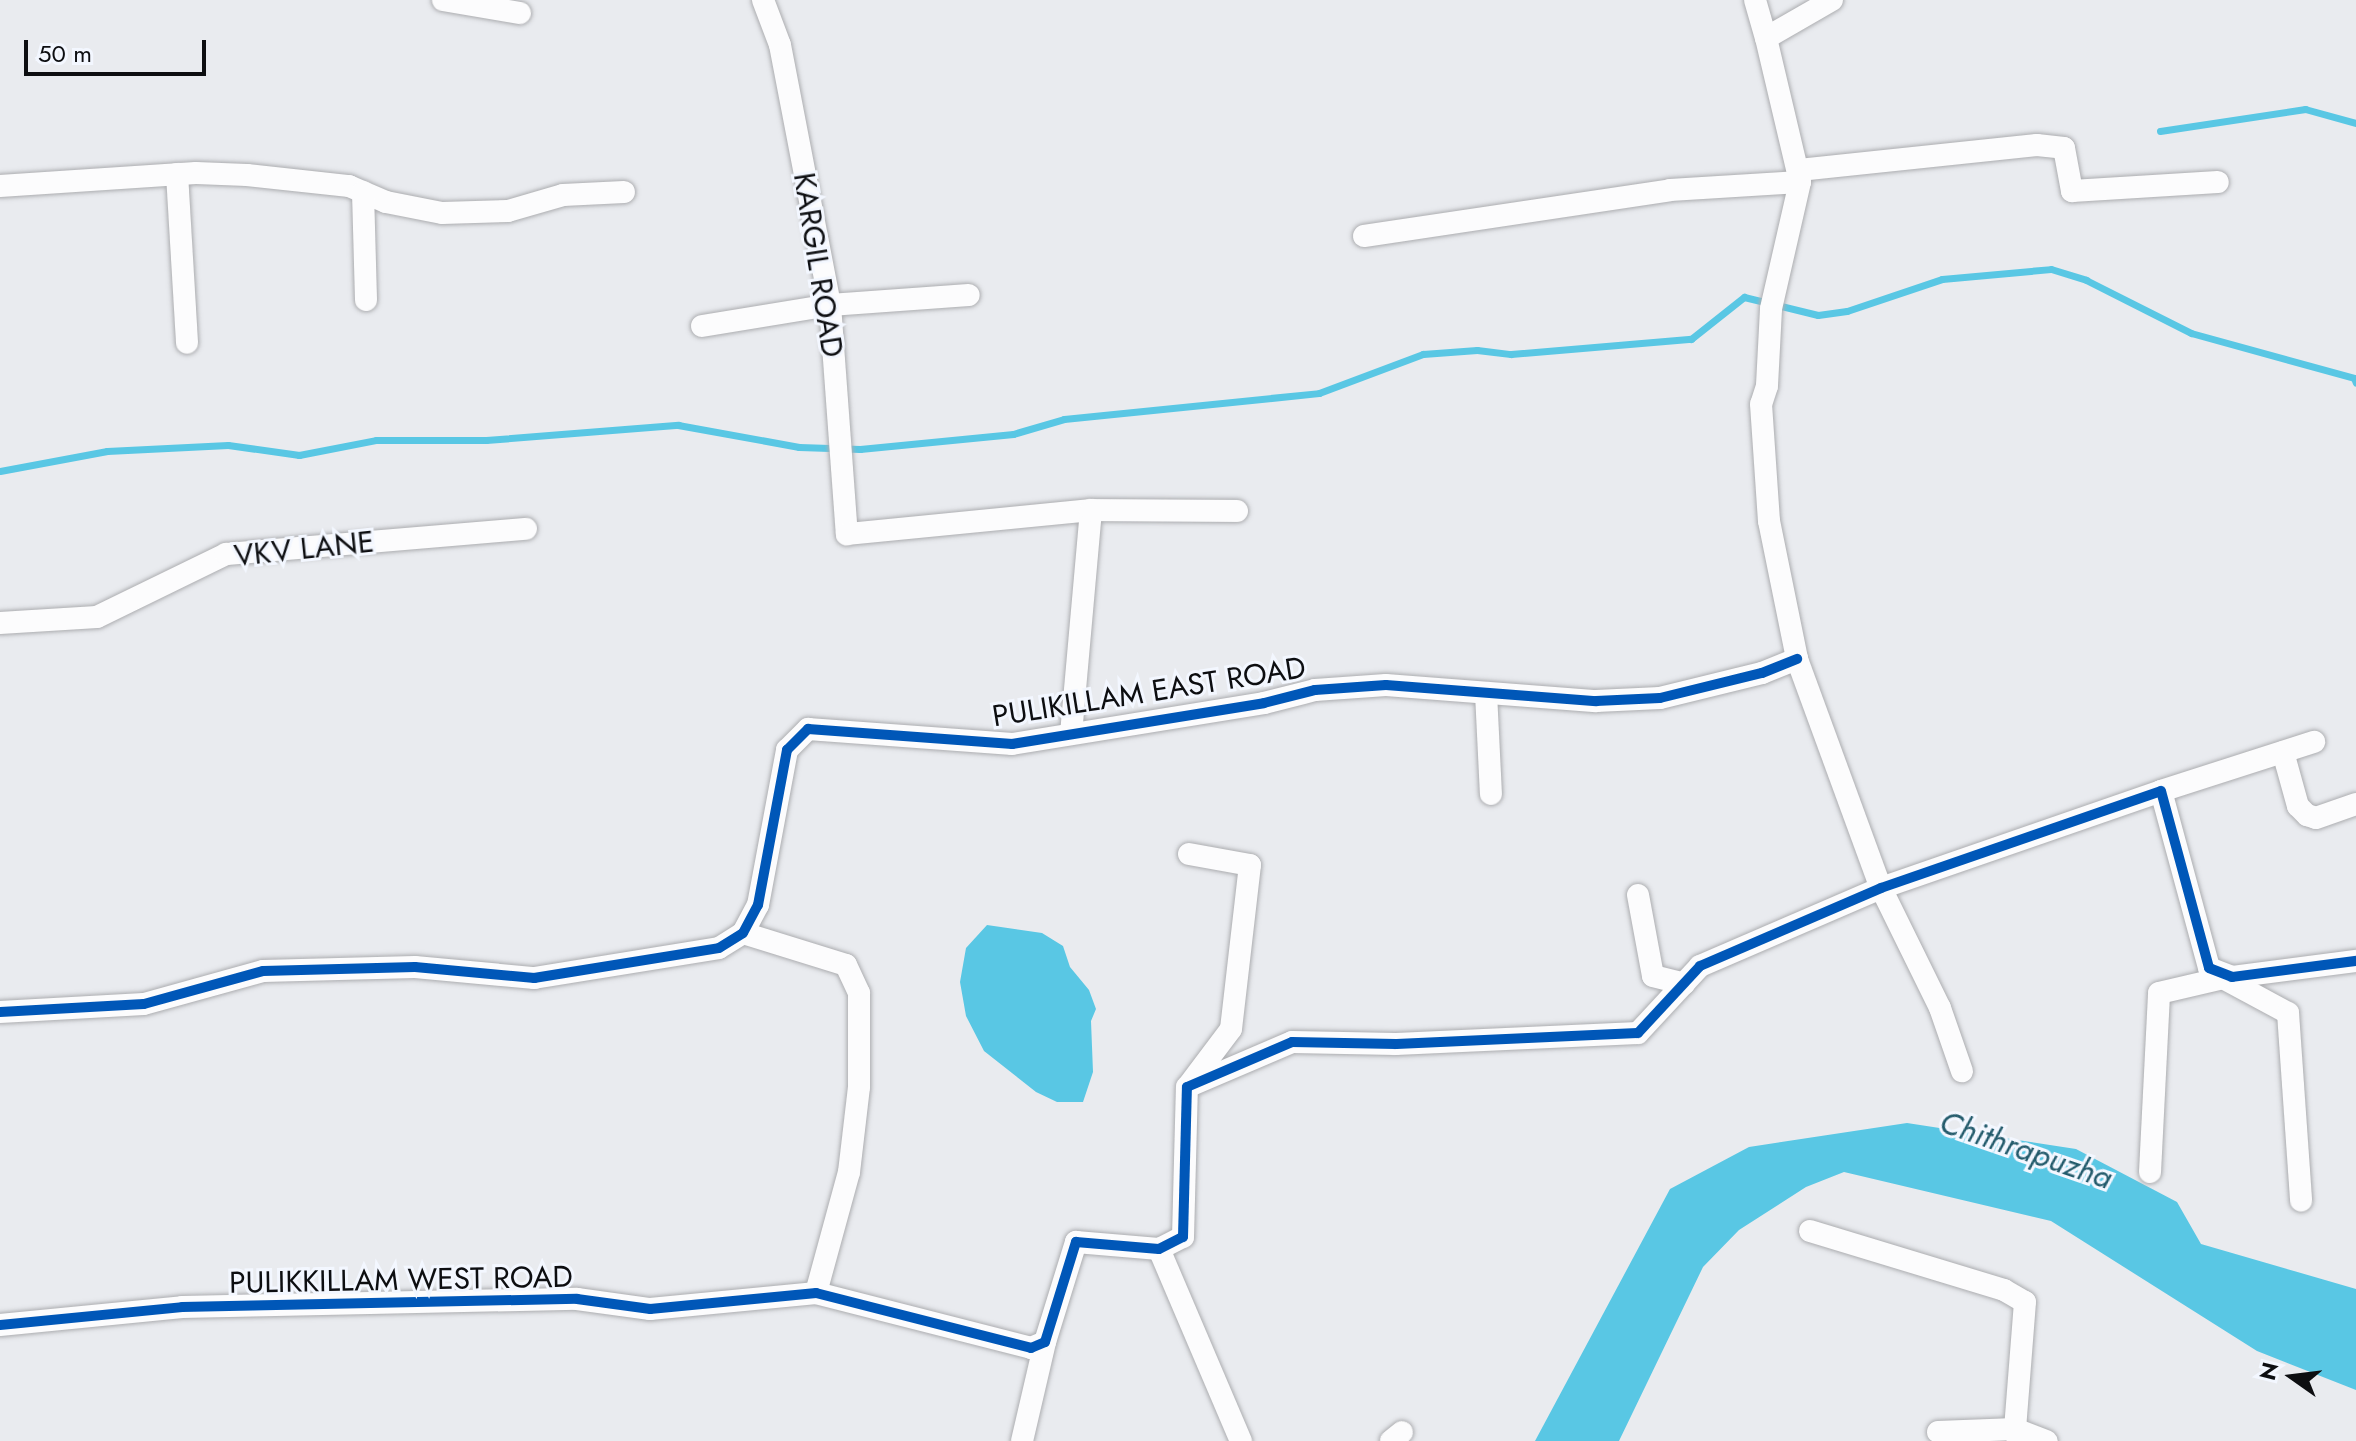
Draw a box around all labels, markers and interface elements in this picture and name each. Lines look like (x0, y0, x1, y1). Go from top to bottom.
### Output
scale bar (28, 24, 210, 74)
text: 50 m (38, 36, 92, 71)
street label: KARGIL ROAD (786, 170, 850, 360)
street label: VKV LANE (232, 524, 376, 574)
street label: PULIKILLAM EAST ROAD (990, 649, 1308, 735)
water label: Chithrapuzha (1935, 1103, 2117, 1197)
street label: PULIKKILLAM WEST ROAD (229, 1259, 573, 1301)
north arrow (2252, 1337, 2332, 1417)
text: N (2251, 1359, 2286, 1384)

